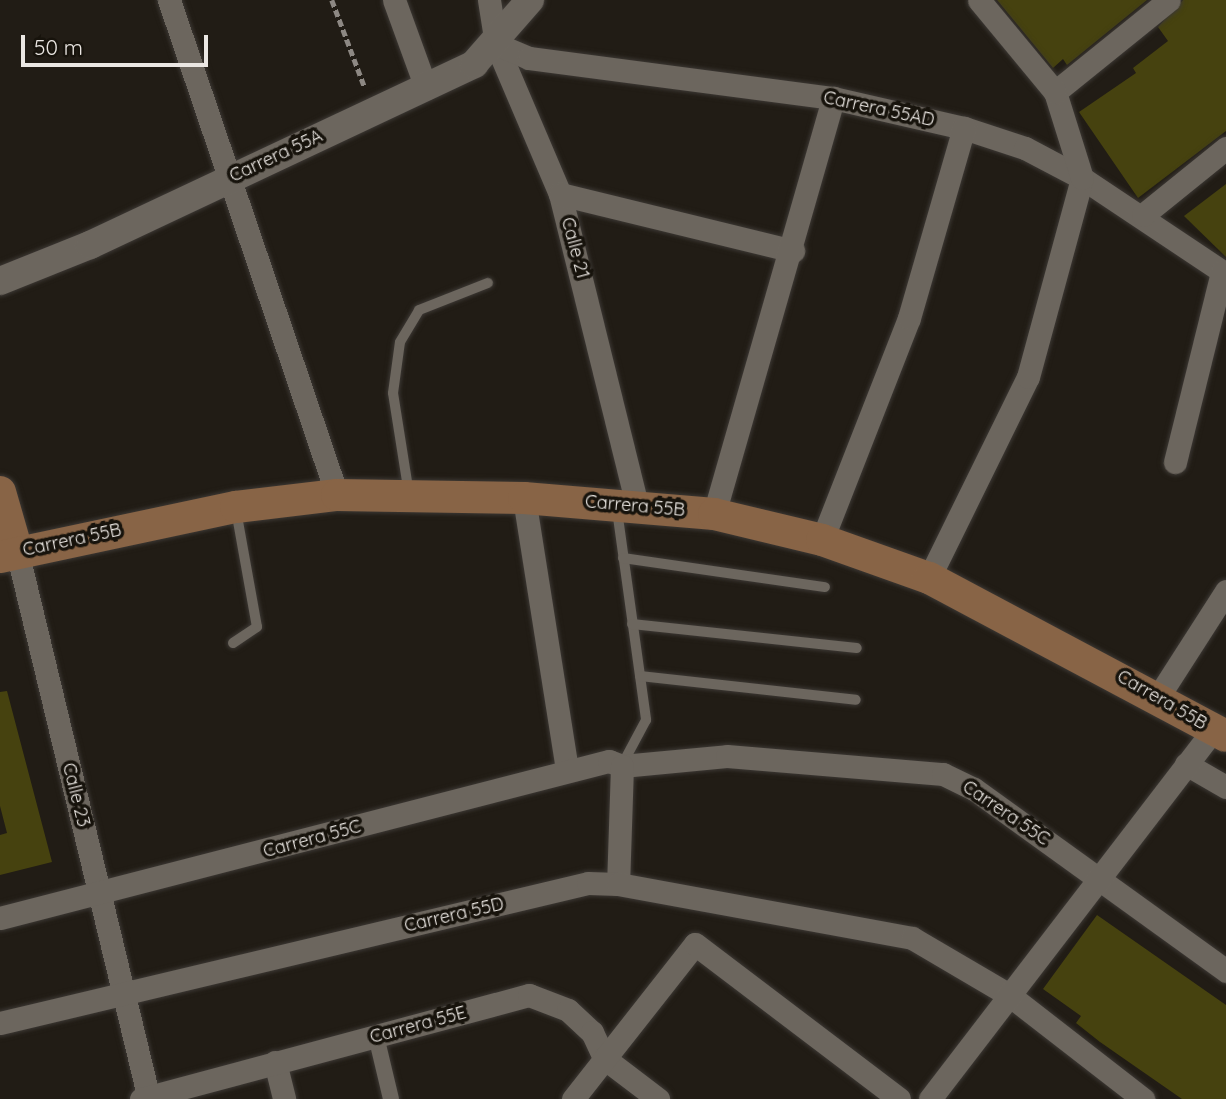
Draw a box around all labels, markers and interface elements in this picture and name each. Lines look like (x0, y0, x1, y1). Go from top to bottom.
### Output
scale bar (24, 21, 212, 65)
text: 50 m (34, 34, 83, 60)
street label: Carrera 55AD (821, 87, 937, 131)
street label: Carrera 55A (226, 125, 326, 187)
street label: Calle 21 (556, 215, 594, 281)
street label: Carrera 55B (584, 491, 686, 521)
street label: Carrera 55B (21, 519, 123, 561)
street label: Carrera 55B (1113, 666, 1211, 734)
street label: Calle 23 (58, 761, 94, 829)
street label: Carrera 55C (958, 776, 1054, 850)
street label: Carrera 55C (261, 816, 363, 862)
street label: Carrera 55D (402, 893, 506, 937)
street label: Carrera 55E (368, 1002, 468, 1048)

